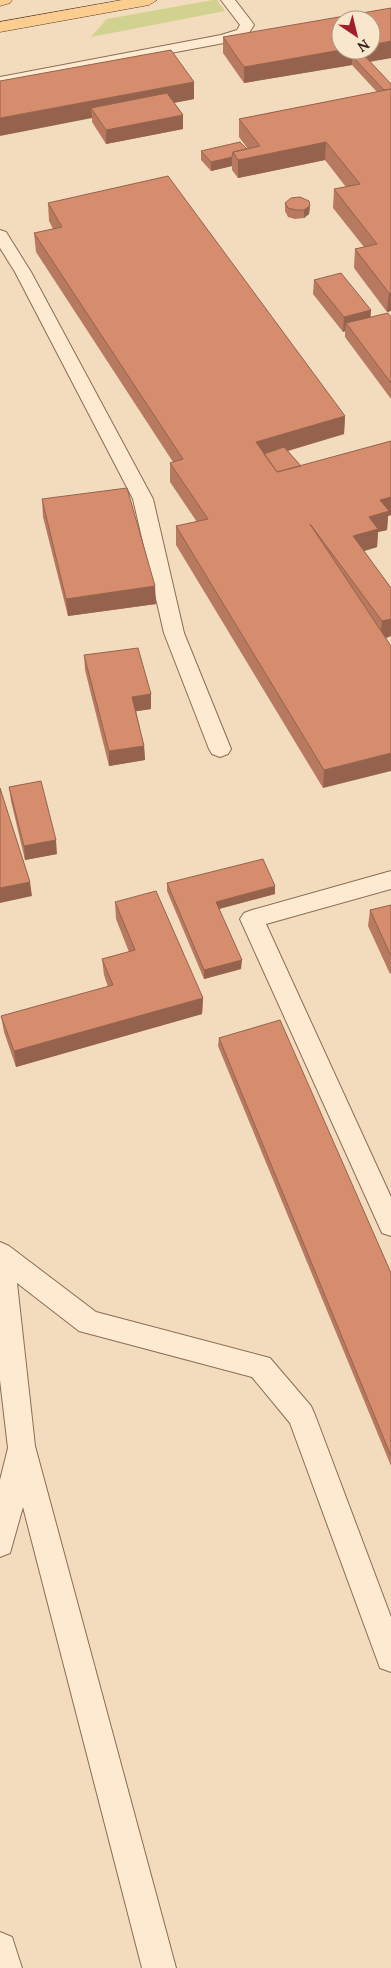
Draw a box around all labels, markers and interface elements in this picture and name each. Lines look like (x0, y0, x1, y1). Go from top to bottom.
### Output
north arrow (331, 10, 381, 60)
text: N (354, 35, 373, 56)

